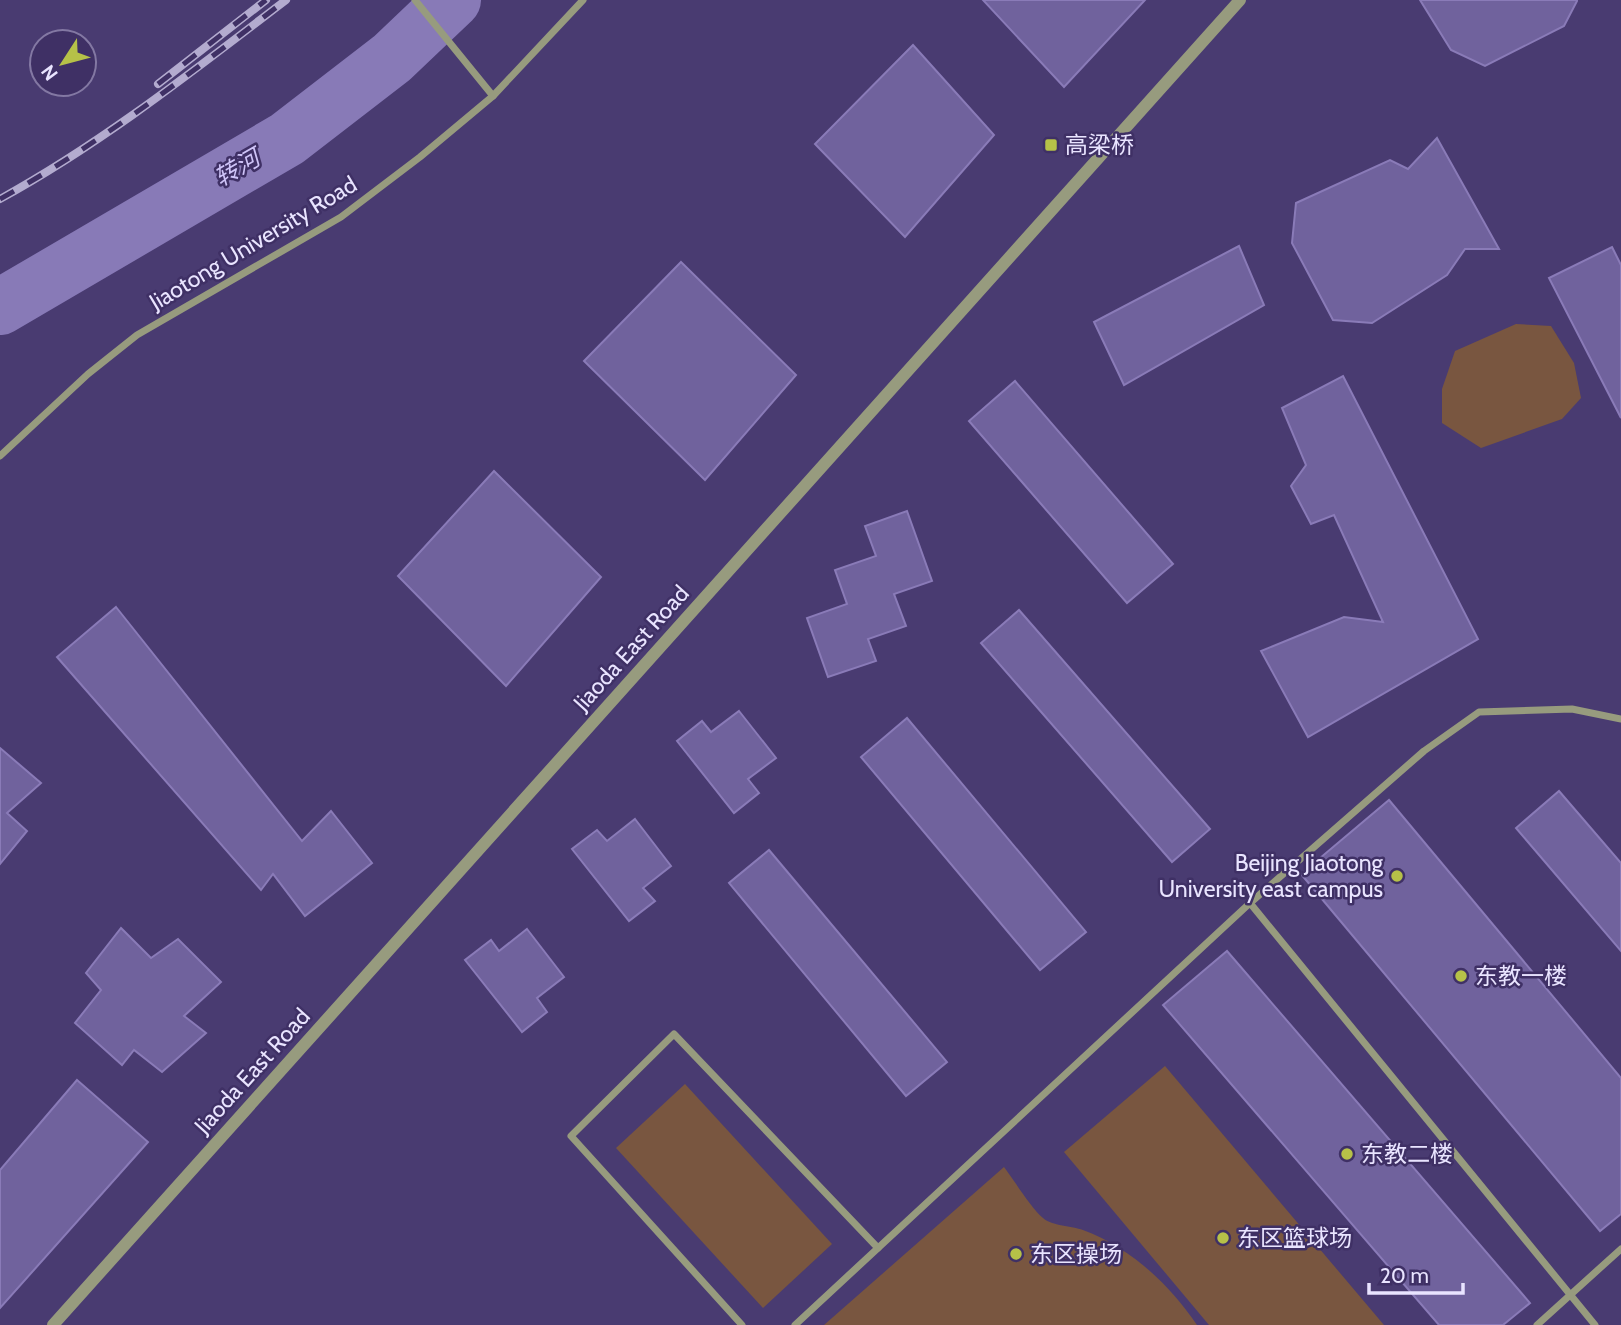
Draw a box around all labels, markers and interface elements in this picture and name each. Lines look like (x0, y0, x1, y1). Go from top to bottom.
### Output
north arrow (28, 28, 98, 98)
text: N (36, 61, 63, 85)
place label: 高梁桥 (1065, 131, 1134, 159)
marker: 高梁桥 (1043, 137, 1059, 153)
water label: 转河 (209, 141, 268, 192)
street label: Jiaotong University Road (143, 170, 362, 317)
street label: Jiaoda East Road (567, 579, 695, 717)
place label: Beijing Jiaotong University east campus (1159, 849, 1384, 903)
marker: Beijing Jiaotong University east campus (1389, 868, 1405, 884)
place label: 东教一楼 (1475, 962, 1567, 990)
marker: 东教一楼 (1453, 968, 1469, 984)
street label: Jiaoda East Road (188, 1002, 316, 1140)
place label: 东教二楼 (1361, 1140, 1453, 1168)
marker: 东教二楼 (1339, 1146, 1355, 1162)
place label: 东区篮球场 (1237, 1224, 1352, 1252)
marker: 东区篮球场 (1215, 1230, 1231, 1246)
place label: 东区操场 (1030, 1240, 1122, 1268)
marker: 东区操场 (1008, 1246, 1024, 1262)
scale bar (1369, 1252, 1464, 1296)
text: 20 m (1380, 1263, 1429, 1288)

